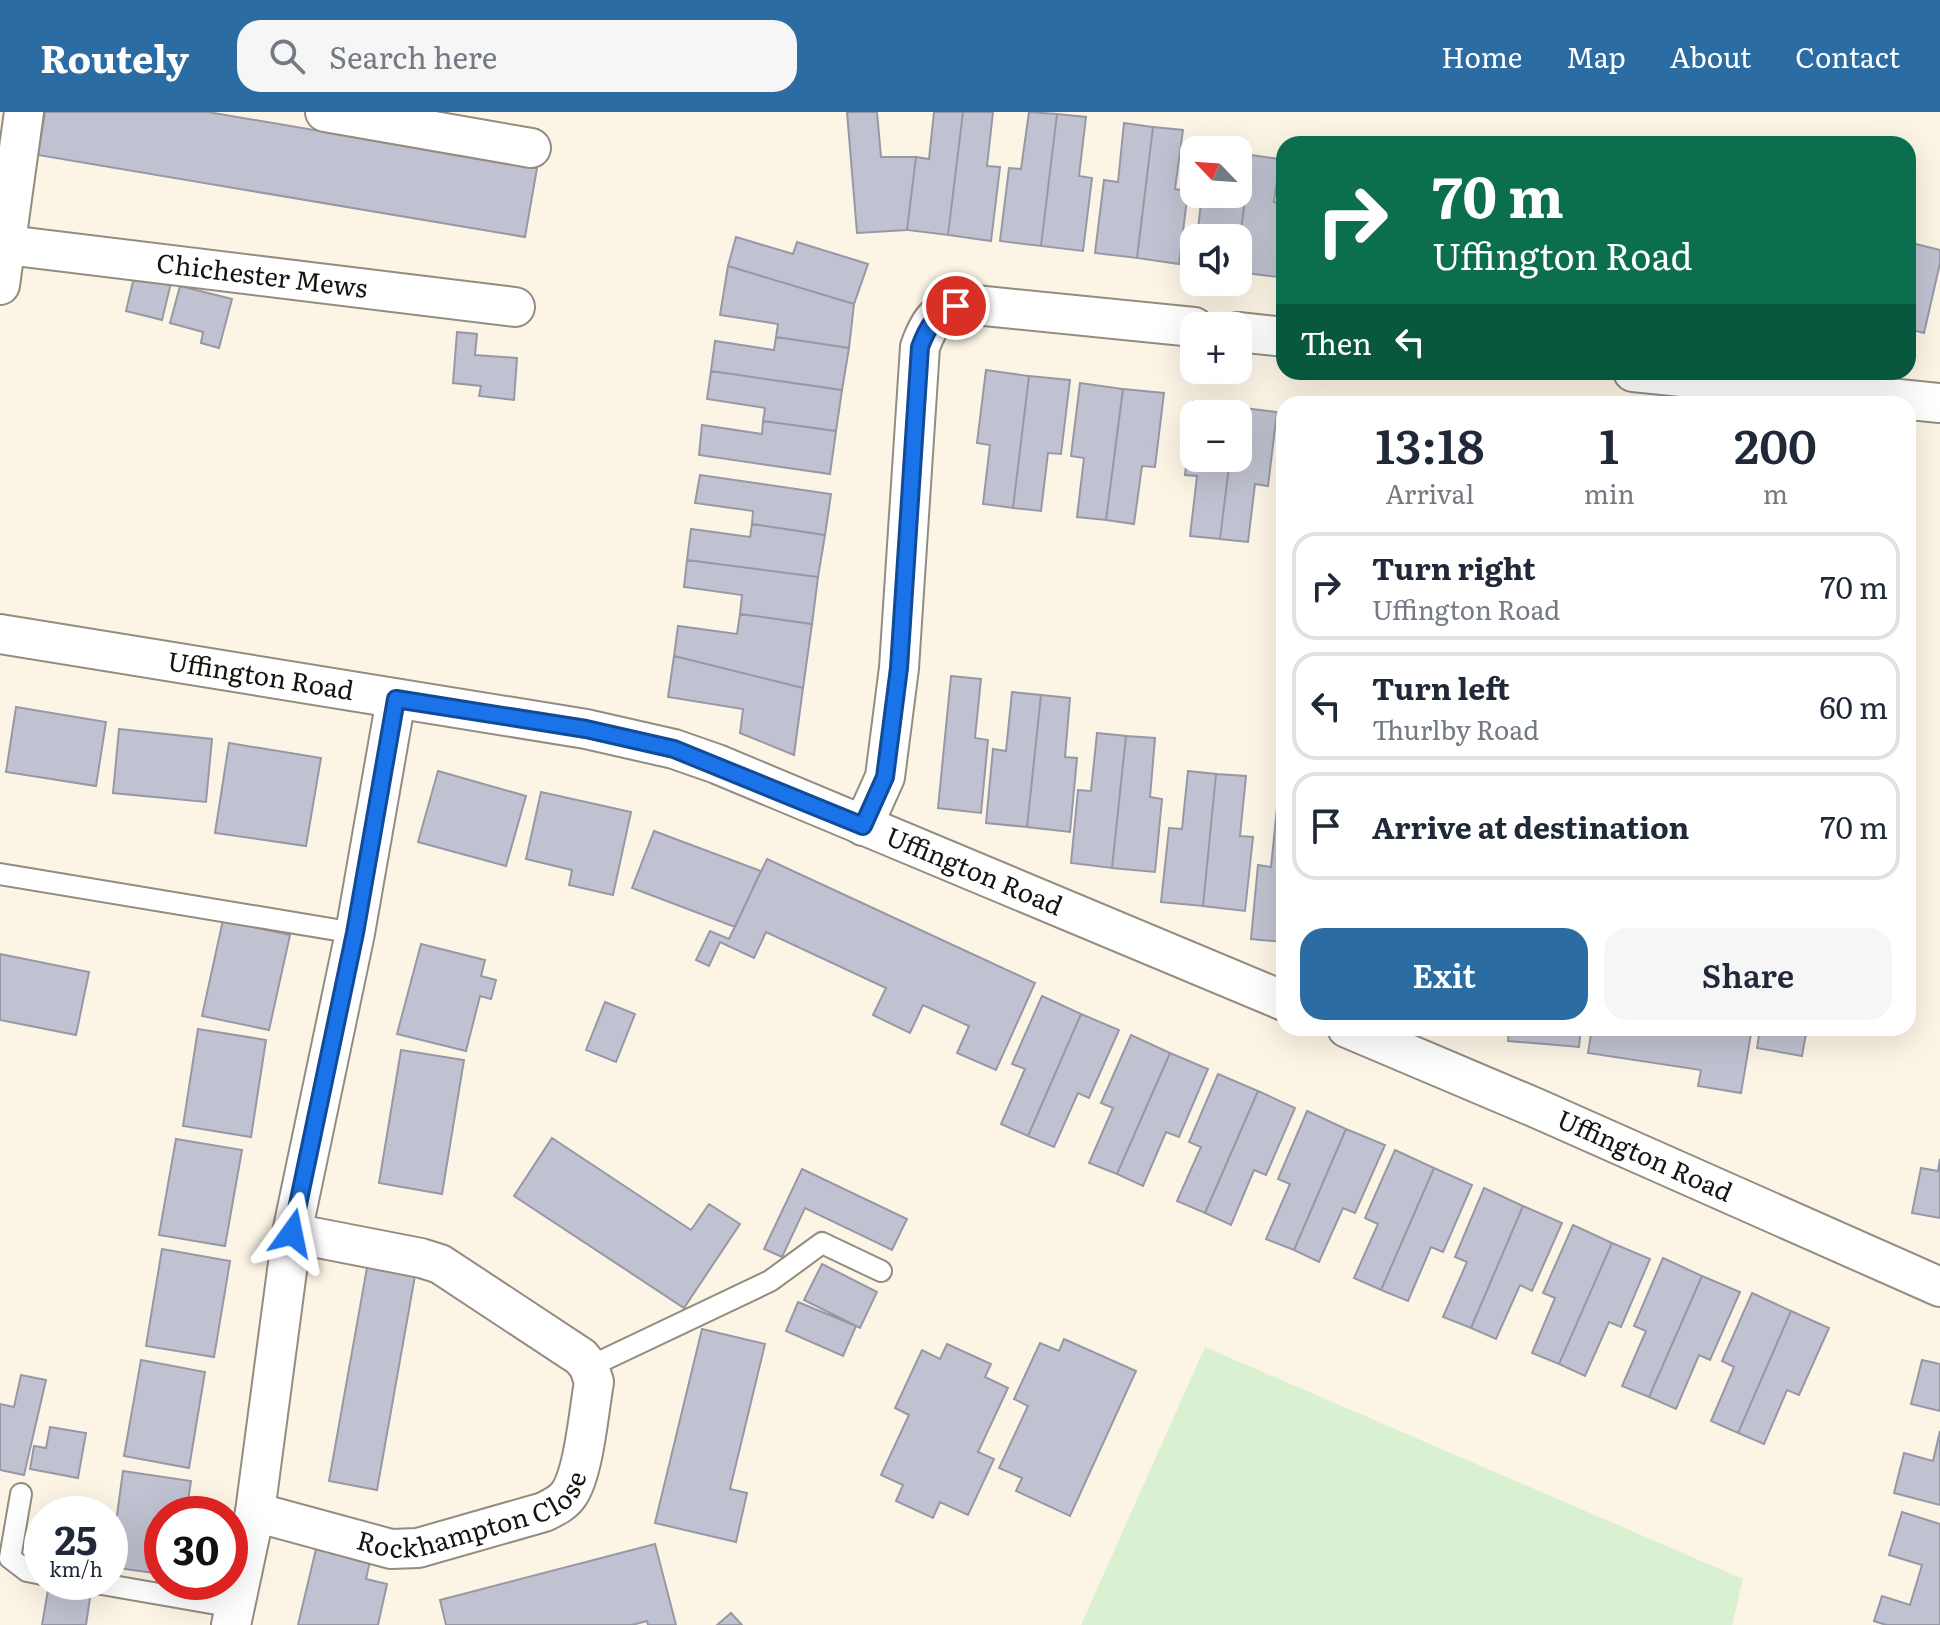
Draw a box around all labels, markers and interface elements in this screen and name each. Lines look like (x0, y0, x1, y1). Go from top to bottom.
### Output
search box (237, 20, 797, 92)
text: Routely (40, 28, 189, 85)
icon: search (265, 34, 309, 78)
text: Search here (329, 34, 497, 78)
text: Home (1441, 35, 1522, 77)
text: Map (1566, 35, 1626, 77)
text: About (1670, 35, 1751, 77)
text: Contact (1795, 35, 1900, 77)
north arrow (1180, 136, 1252, 208)
map controls (1180, 136, 1252, 472)
text: 70 m (1432, 152, 1564, 235)
icon: right (1300, 168, 1404, 272)
button: sound (1180, 224, 1252, 296)
text: Uffington Road (1432, 228, 1693, 281)
street label: Chichester Mews (155, 241, 370, 306)
pin (922, 272, 990, 340)
icon: arrive (934, 284, 978, 328)
button: + (1180, 312, 1252, 384)
text: Then (1300, 320, 1372, 364)
icon: left (1388, 320, 1432, 364)
button: − (1180, 400, 1252, 472)
text: 13:18 (1375, 408, 1484, 479)
text: 1 (1599, 408, 1619, 479)
text: 200 (1734, 408, 1817, 479)
text: Arrival (1385, 473, 1474, 512)
text: min (1584, 473, 1635, 512)
text: m (1763, 473, 1788, 512)
text: Turn right (1372, 545, 1536, 589)
icon: right (1304, 564, 1348, 608)
text: 70 m (1820, 564, 1888, 608)
text: Uffington Road (1372, 589, 1560, 628)
street label: Uffington Road (165, 639, 357, 708)
text: Turn left (1372, 665, 1510, 709)
icon: left (1304, 684, 1348, 728)
text: 60 m (1819, 684, 1888, 728)
text: Thurlby Road (1372, 709, 1539, 748)
icon: arrive (1304, 804, 1348, 848)
text: Arrive at destination (1372, 804, 1689, 848)
text: 70 m (1820, 804, 1888, 848)
street label: Uffington Road (881, 815, 1069, 923)
button: Exit (1300, 928, 1588, 1020)
button: Share (1604, 928, 1892, 1020)
street label: Uffington Road (1552, 1098, 1740, 1210)
position arrow (250, 1191, 334, 1275)
street label: Rockhampton Close (353, 1465, 594, 1566)
speed limit sign: 30 (144, 1496, 248, 1600)
text: 25 (54, 1508, 98, 1567)
text: km/h (49, 1553, 103, 1583)

